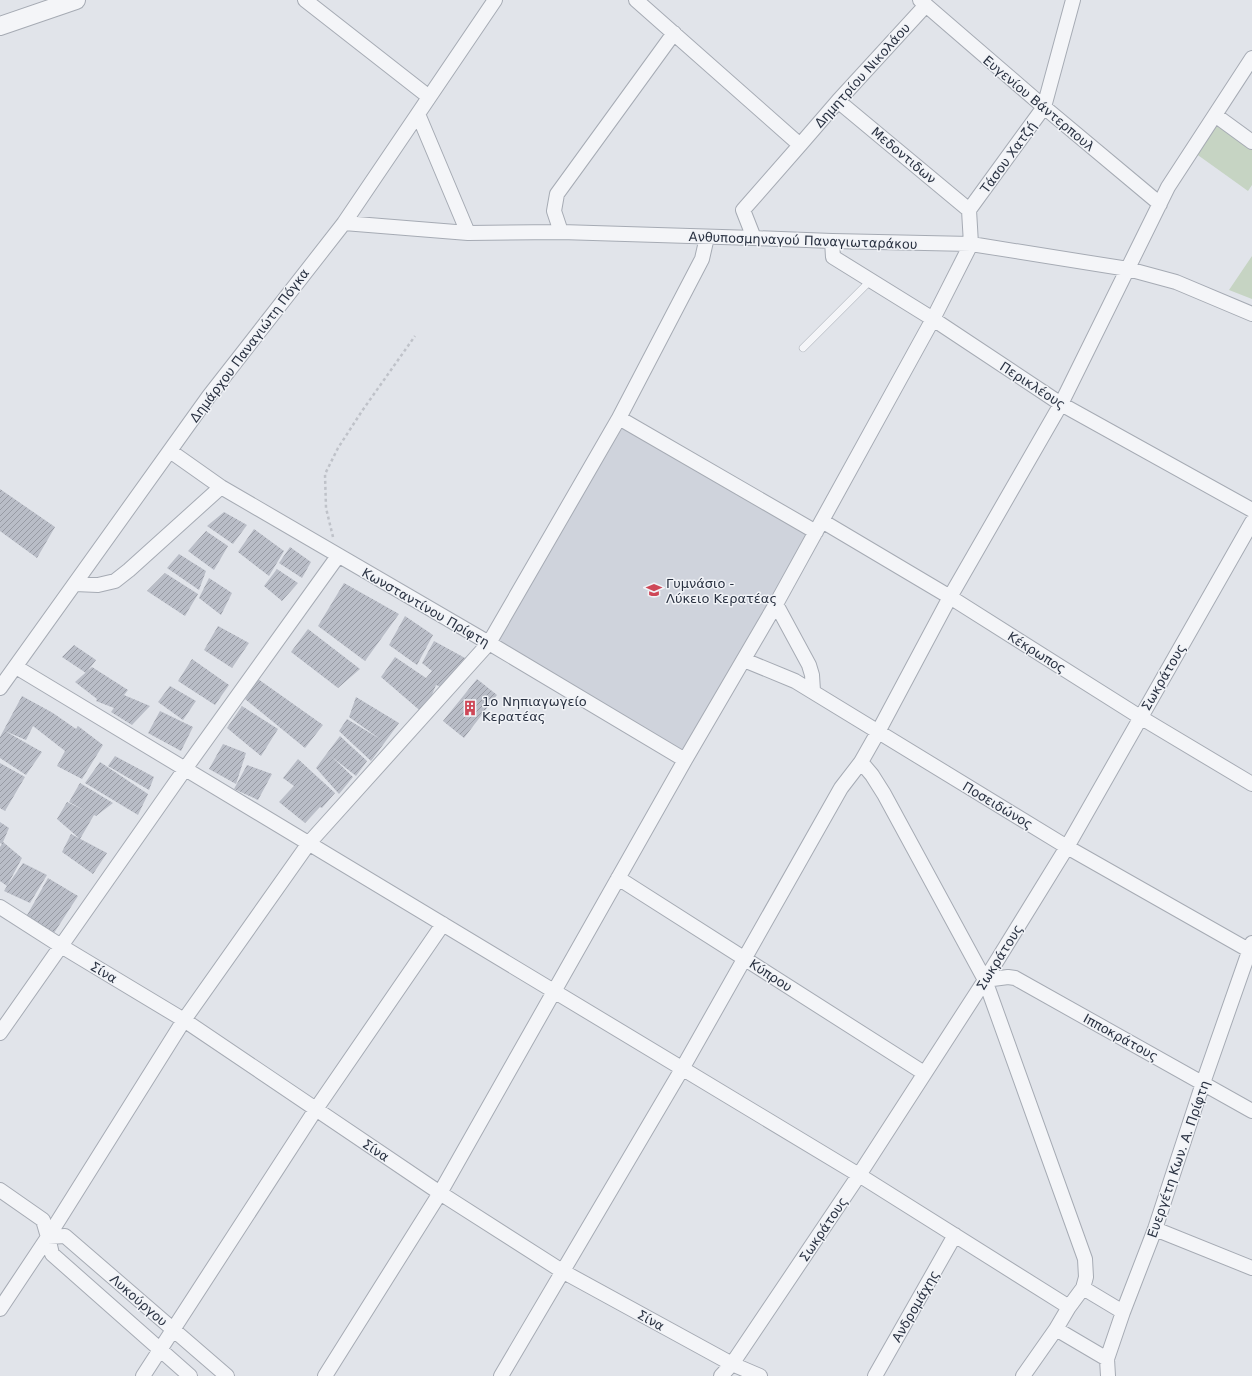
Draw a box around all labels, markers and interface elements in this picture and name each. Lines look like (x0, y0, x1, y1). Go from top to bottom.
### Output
street label: Δημητρίου Νικολάου (812, 20, 913, 131)
street label: Ευγενίου Βάντερπουλ (980, 52, 1098, 155)
street label: Τάσου Χατζή (977, 119, 1039, 197)
street label: Μεδοντιδων (868, 124, 939, 187)
street label: Ανθυποσμηναγού Παναγιωταράκου (688, 229, 918, 252)
street label: Δημάρχου Παναγιώτη Πόγκα (187, 266, 312, 425)
street label: Περικλέους (997, 359, 1068, 412)
street label: Κωνσταντίνου Πρίφτη (359, 565, 492, 650)
place label: Γυμνάσιο - Λύκειο Κερατέας (666, 576, 777, 606)
school or university icon: Γυμνάσιο - Λύκειο Κερατέας (645, 581, 663, 599)
street label: Κέκρωπος (1005, 629, 1069, 676)
street label: Σωκράτους (1138, 641, 1189, 713)
place label: 1ο Νηπιαγωγείο Κερατέας (482, 694, 587, 724)
building icon: 1ο Νηπιαγωγείο Κερατέας (461, 699, 479, 717)
street label: Ποσειδώνος (960, 779, 1036, 832)
street label: Σωκράτους (973, 922, 1026, 993)
street label: Κύπρου (747, 956, 795, 995)
street label: Σίνα (88, 959, 120, 986)
street label: Ιπποκράτους (1081, 1011, 1161, 1064)
street label: Ευεργέτη Κων. Α. Πρίφτη (1145, 1079, 1212, 1240)
street label: Σίνα (360, 1136, 392, 1165)
street label: Σωκράτους (796, 1194, 850, 1264)
street label: Ανδρομάχης (889, 1268, 942, 1345)
street label: Λυκούργου (107, 1271, 170, 1329)
street label: Σίνα (635, 1307, 667, 1334)

